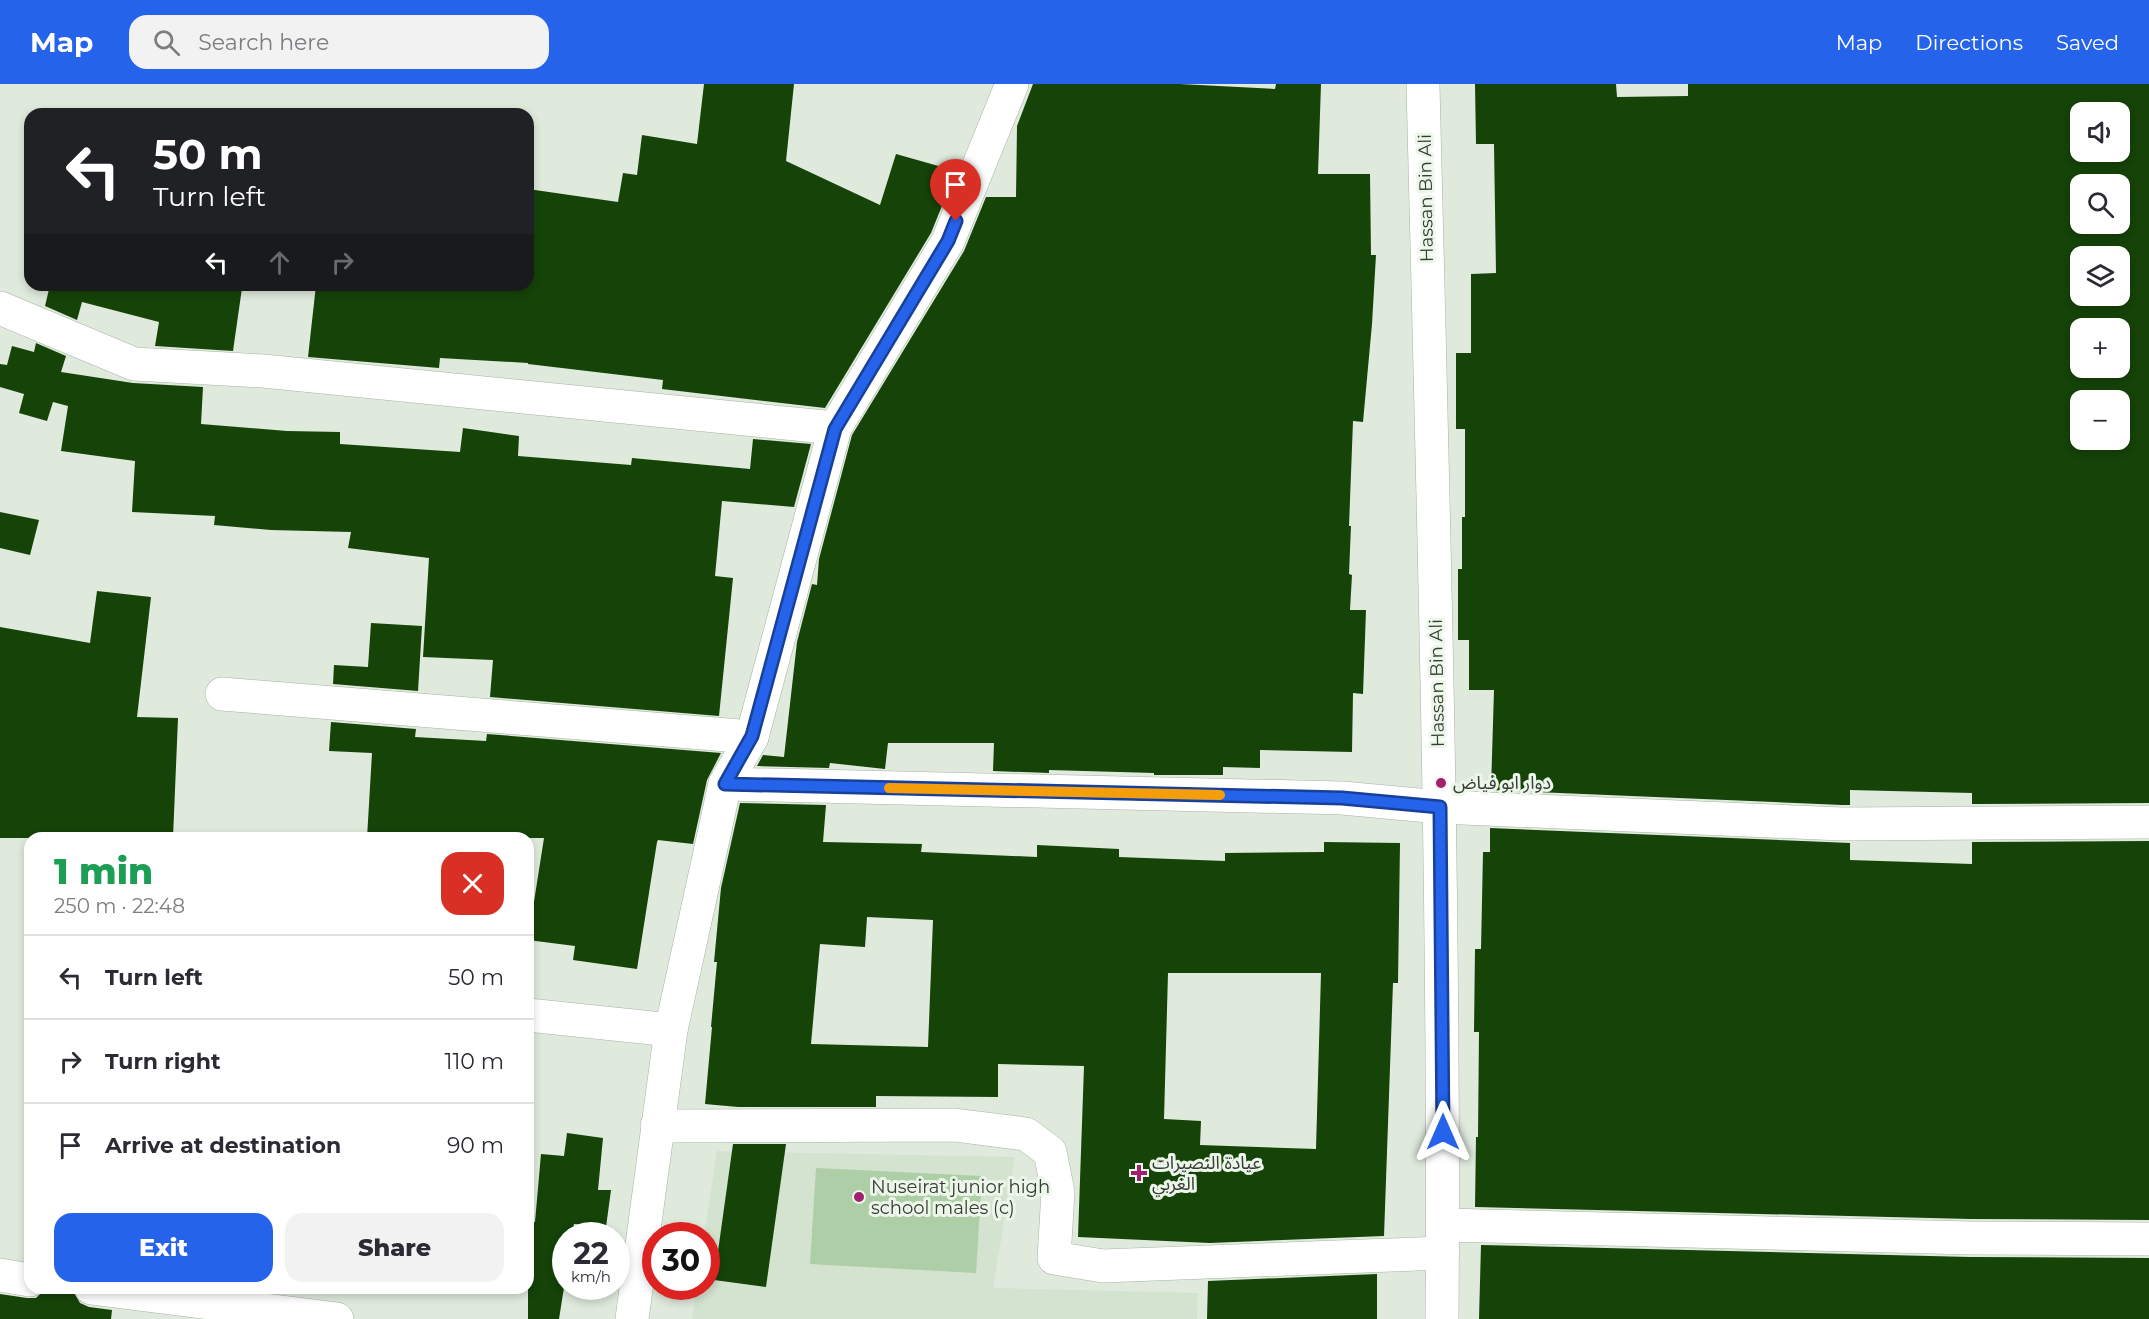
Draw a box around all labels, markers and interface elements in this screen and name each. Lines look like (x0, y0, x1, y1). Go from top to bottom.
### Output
search box (129, 15, 549, 69)
text: Map (30, 25, 93, 59)
icon: search (150, 26, 183, 59)
text: Search here (198, 29, 329, 56)
text: Map (1836, 30, 1882, 55)
text: Directions (1915, 30, 2023, 55)
text: Saved (2056, 30, 2119, 55)
map controls (2070, 102, 2130, 450)
button: sound (2070, 102, 2130, 162)
text: 50 m (153, 128, 262, 180)
icon: left (54, 132, 132, 210)
street label: Hassan Bin Ali (1414, 134, 1438, 262)
pin (930, 159, 981, 221)
icon: arrive (939, 168, 972, 201)
button: search (2070, 174, 2130, 234)
text: Turn left (153, 180, 266, 213)
icon: left (200, 246, 233, 279)
icon: ahead (263, 246, 296, 279)
icon: right (326, 246, 359, 279)
button: layers (2070, 246, 2130, 306)
button: + (2070, 318, 2130, 378)
button: − (2070, 390, 2130, 450)
street label: Hassan Bin Ali (1425, 619, 1449, 747)
place label: دوار ابو فياض (1453, 772, 1551, 794)
marker: دوار ابو فياض (1434, 776, 1448, 790)
text: 1 min (54, 849, 153, 893)
button: close (441, 852, 504, 915)
text: 250 m · 22:48 (54, 894, 185, 918)
icon: left (54, 961, 87, 994)
text: Turn left (105, 964, 203, 991)
text: 50 m (448, 964, 504, 991)
icon: right (54, 1045, 87, 1078)
text: Turn right (105, 1048, 220, 1075)
text: 110 m (444, 1048, 504, 1075)
position arrow (1411, 1100, 1475, 1164)
icon: arrive (54, 1129, 87, 1162)
text: Arrive at destination (105, 1132, 341, 1159)
text: 90 m (447, 1132, 504, 1159)
place label: عيادة النصيرات الغربي (1152, 1152, 1261, 1197)
marker: عيادة النصيرات الغربي (1130, 1164, 1148, 1182)
place label: Nuseirat junior high school males (c) (871, 1176, 1050, 1219)
marker: Nuseirat junior high school males (c) (852, 1190, 866, 1204)
button: Exit (54, 1213, 273, 1282)
button: Share (285, 1213, 504, 1282)
speed limit sign: 30 (642, 1222, 720, 1300)
text: 22 (573, 1235, 609, 1272)
text: km/h (571, 1267, 611, 1286)

